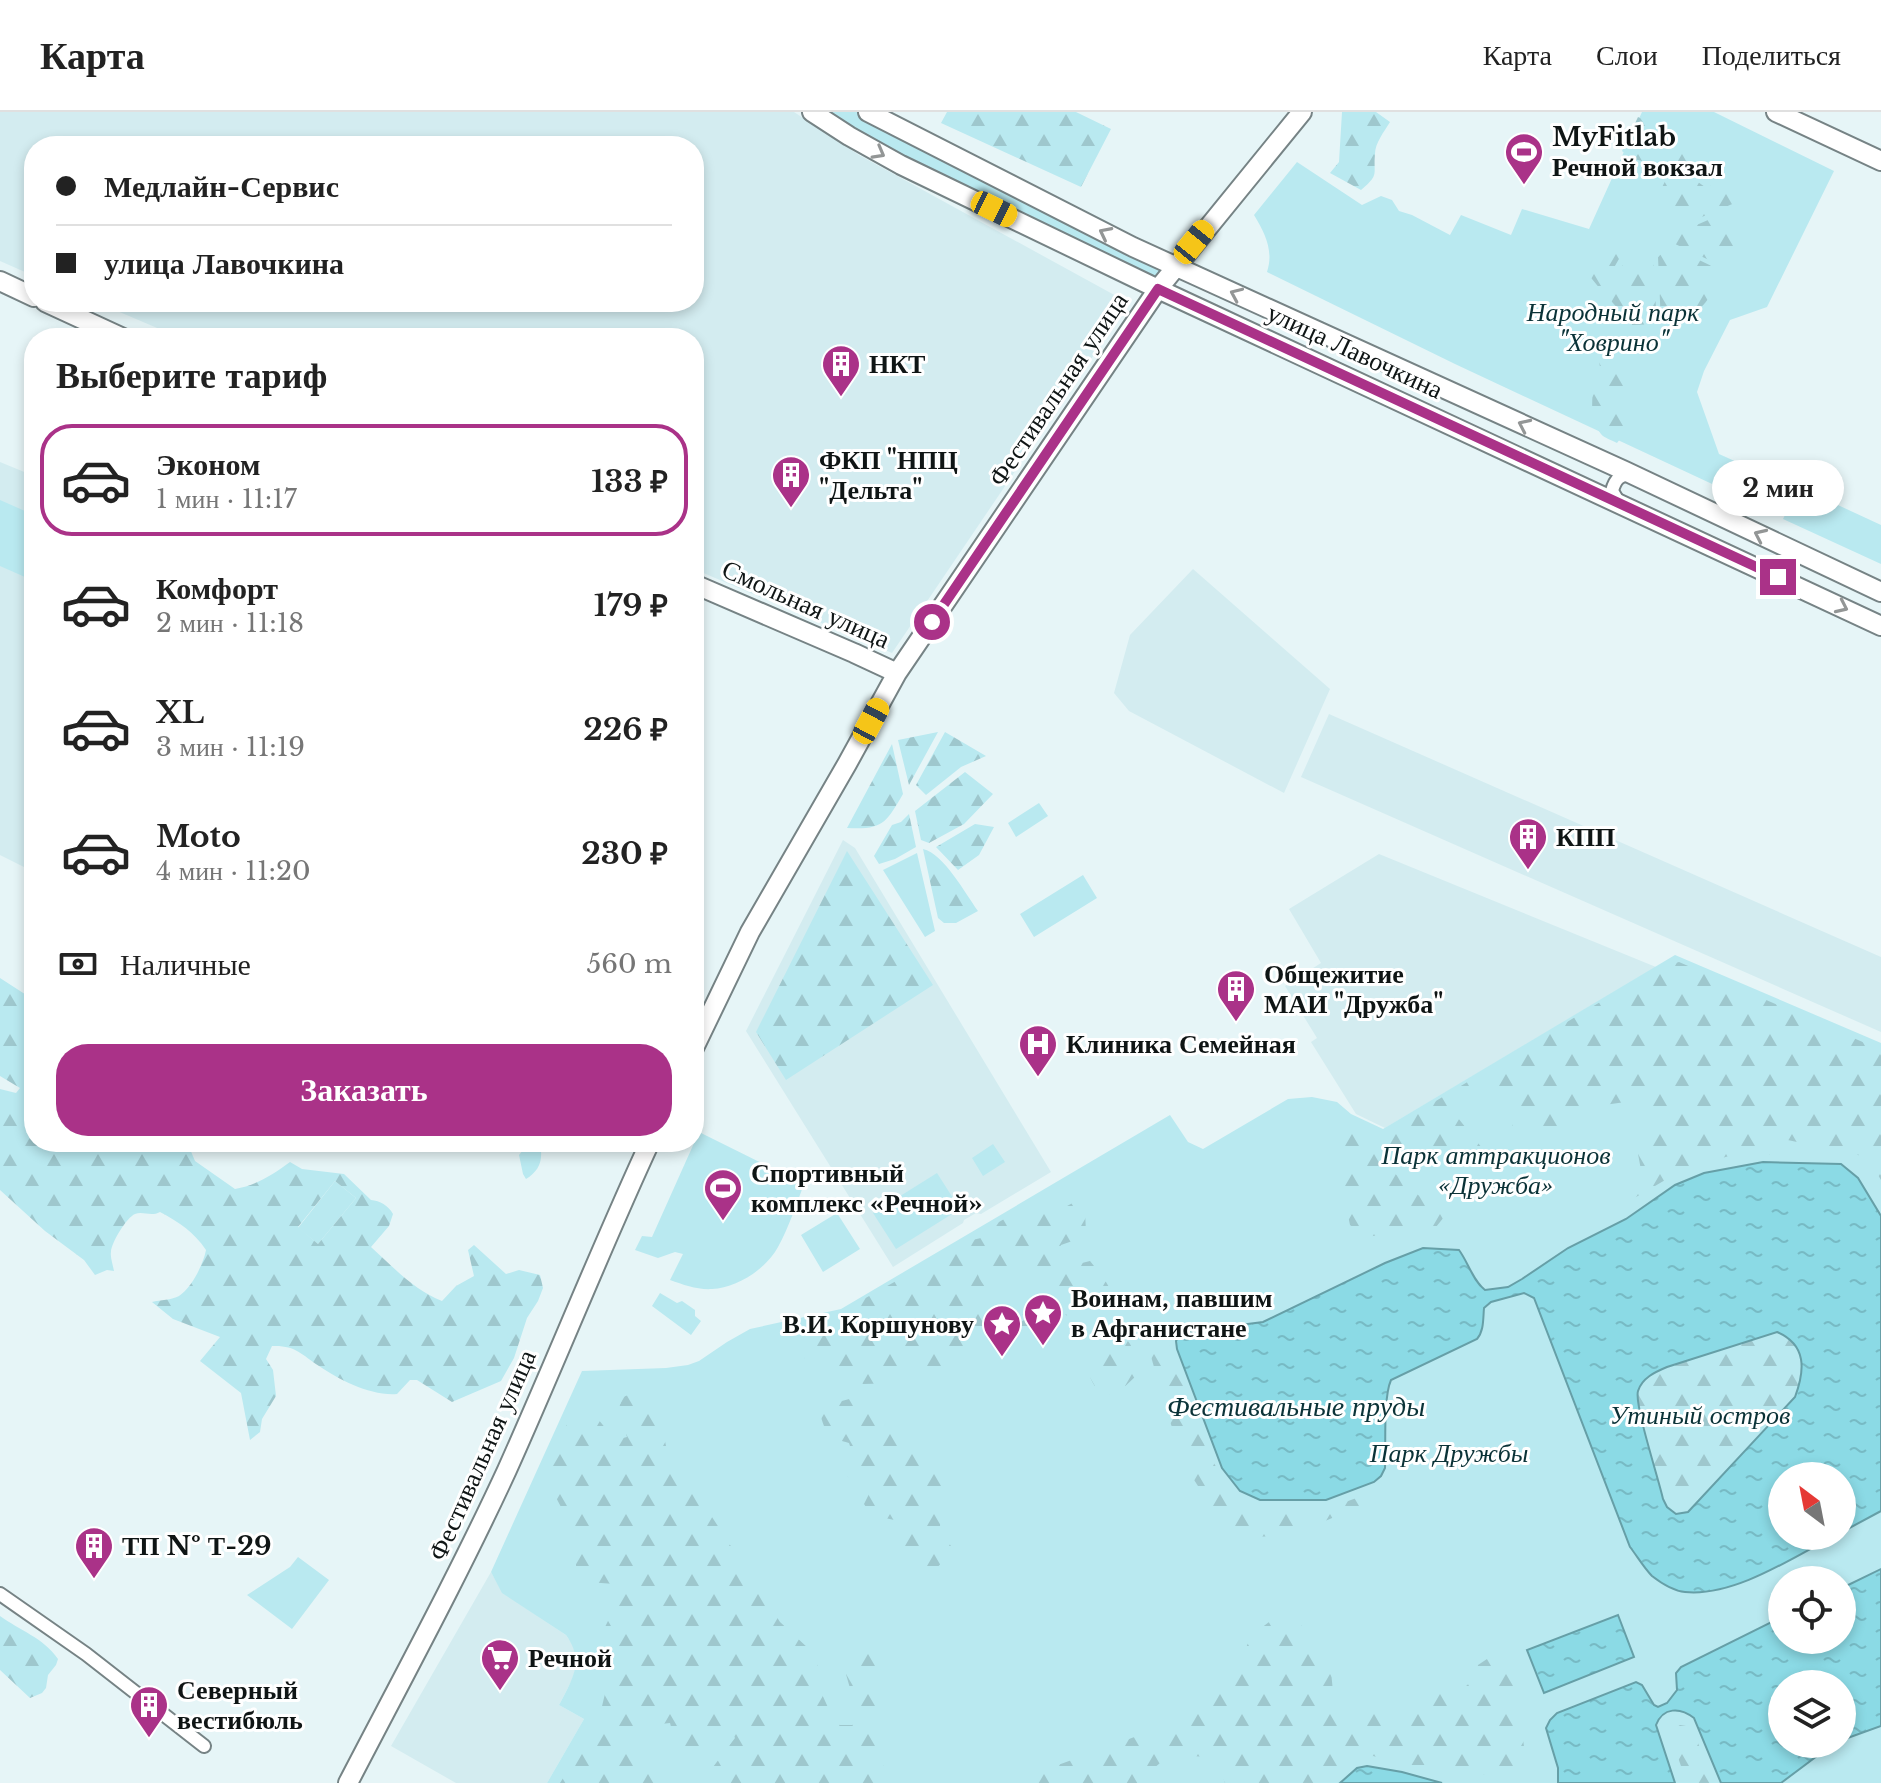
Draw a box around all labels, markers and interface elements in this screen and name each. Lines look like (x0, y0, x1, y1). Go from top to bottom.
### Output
text: Карта (40, 32, 145, 79)
text: Карта (1483, 38, 1552, 73)
text: Слои (1596, 38, 1658, 73)
text: Поделиться (1702, 38, 1841, 73)
place label: MyFitlab Речной вокзал (1552, 121, 1723, 183)
sports icon: MyFitlab Речной вокзал (1503, 131, 1545, 186)
one-way arrow (871, 143, 885, 158)
text: Медлайн-Сервис (104, 168, 339, 205)
car (967, 188, 1021, 230)
car (1170, 216, 1218, 268)
one-way arrow (1098, 227, 1113, 242)
text: улица Лавочкина (104, 245, 344, 282)
street label: Фестивальная улица (981, 286, 1135, 492)
one-way arrow (1230, 288, 1245, 304)
street label: улица Лавочкина (1262, 296, 1448, 406)
park label: Народный парк "Ховрино" (1526, 296, 1700, 358)
building icon: НКТ (820, 343, 862, 398)
place label: НКТ (869, 348, 925, 380)
text: Выберите тариф (56, 353, 327, 398)
one-way arrow (1518, 419, 1532, 435)
icon: car (60, 444, 132, 516)
place label: ФКП "НПЦ "Дельта" (819, 444, 958, 506)
text: Эконом (156, 446, 260, 483)
building icon: ФКП "НПЦ "Дельта" (770, 454, 812, 509)
callout: 2 мин (1712, 461, 1844, 517)
text: 133 ₽ (591, 463, 668, 500)
text: 2 мин (1742, 472, 1814, 504)
text: 1 мин · 11:17 (156, 483, 297, 515)
one-way arrow (1754, 529, 1768, 545)
street label: Смольная улица (717, 553, 895, 655)
route end (1760, 559, 1796, 595)
icon: car (60, 568, 132, 640)
text: Комфорт (156, 570, 278, 607)
text: 179 ₽ (594, 587, 668, 624)
one-way arrow (1833, 597, 1848, 613)
route start (914, 604, 950, 640)
text: 2 мин · 11:18 (156, 607, 304, 639)
icon: car (60, 692, 132, 764)
text: XL (156, 694, 204, 731)
car (849, 694, 893, 748)
text: 226 ₽ (583, 711, 668, 748)
text: 3 мин · 11:19 (156, 731, 305, 763)
icon: car (60, 816, 132, 888)
building icon: КПП (1507, 816, 1549, 871)
text: Moto (156, 818, 241, 855)
place label: КПП (1556, 821, 1615, 853)
text: 230 ₽ (581, 835, 668, 872)
text: 4 мин · 11:20 (156, 855, 310, 887)
icon: cash (56, 942, 100, 986)
text: Наличные (120, 946, 251, 983)
text: 560 m (587, 948, 672, 980)
place label: Общежитие МАИ "Дружба" (1264, 958, 1443, 1020)
building icon: Общежитие МАИ "Дружба" (1215, 968, 1257, 1023)
hospital icon: Клиника Семейная (1017, 1023, 1059, 1078)
place label: Клиника Семейная (1066, 1028, 1296, 1060)
button: Заказать (56, 1044, 672, 1136)
park label: Парк аттракционов «Дружба» (1381, 1139, 1611, 1201)
place label: Спортивный комплекс «Речной» (751, 1157, 983, 1219)
sports icon: Спортивный комплекс «Речной» (702, 1167, 744, 1222)
place label: Воинам, павшим в Афганистане (1071, 1282, 1272, 1344)
place icon: Воинам, павшим в Афганистане (1022, 1292, 1064, 1347)
place icon: В.И. Коршунову (981, 1303, 1023, 1358)
place label: В.И. Коршунову (783, 1308, 974, 1340)
street label: Фестивальная улица (421, 1344, 543, 1565)
water label: Фестивальные пруды (1167, 1389, 1425, 1424)
park label: Утиный остров (1610, 1399, 1790, 1431)
park label: Парк Дружбы (1369, 1437, 1528, 1469)
north arrow (1768, 1462, 1856, 1550)
map controls (1768, 1462, 1856, 1758)
building icon: ТП № Т-29 (73, 1525, 115, 1580)
place label: ТП № Т-29 (122, 1530, 271, 1562)
button: locate (1768, 1566, 1856, 1654)
supermarket icon: Речной (479, 1637, 521, 1692)
place label: Речной (528, 1642, 612, 1674)
button: layers (1768, 1670, 1856, 1758)
place label: Северный вестибюль (177, 1674, 303, 1736)
building icon: Северный вестибюль (128, 1684, 170, 1739)

